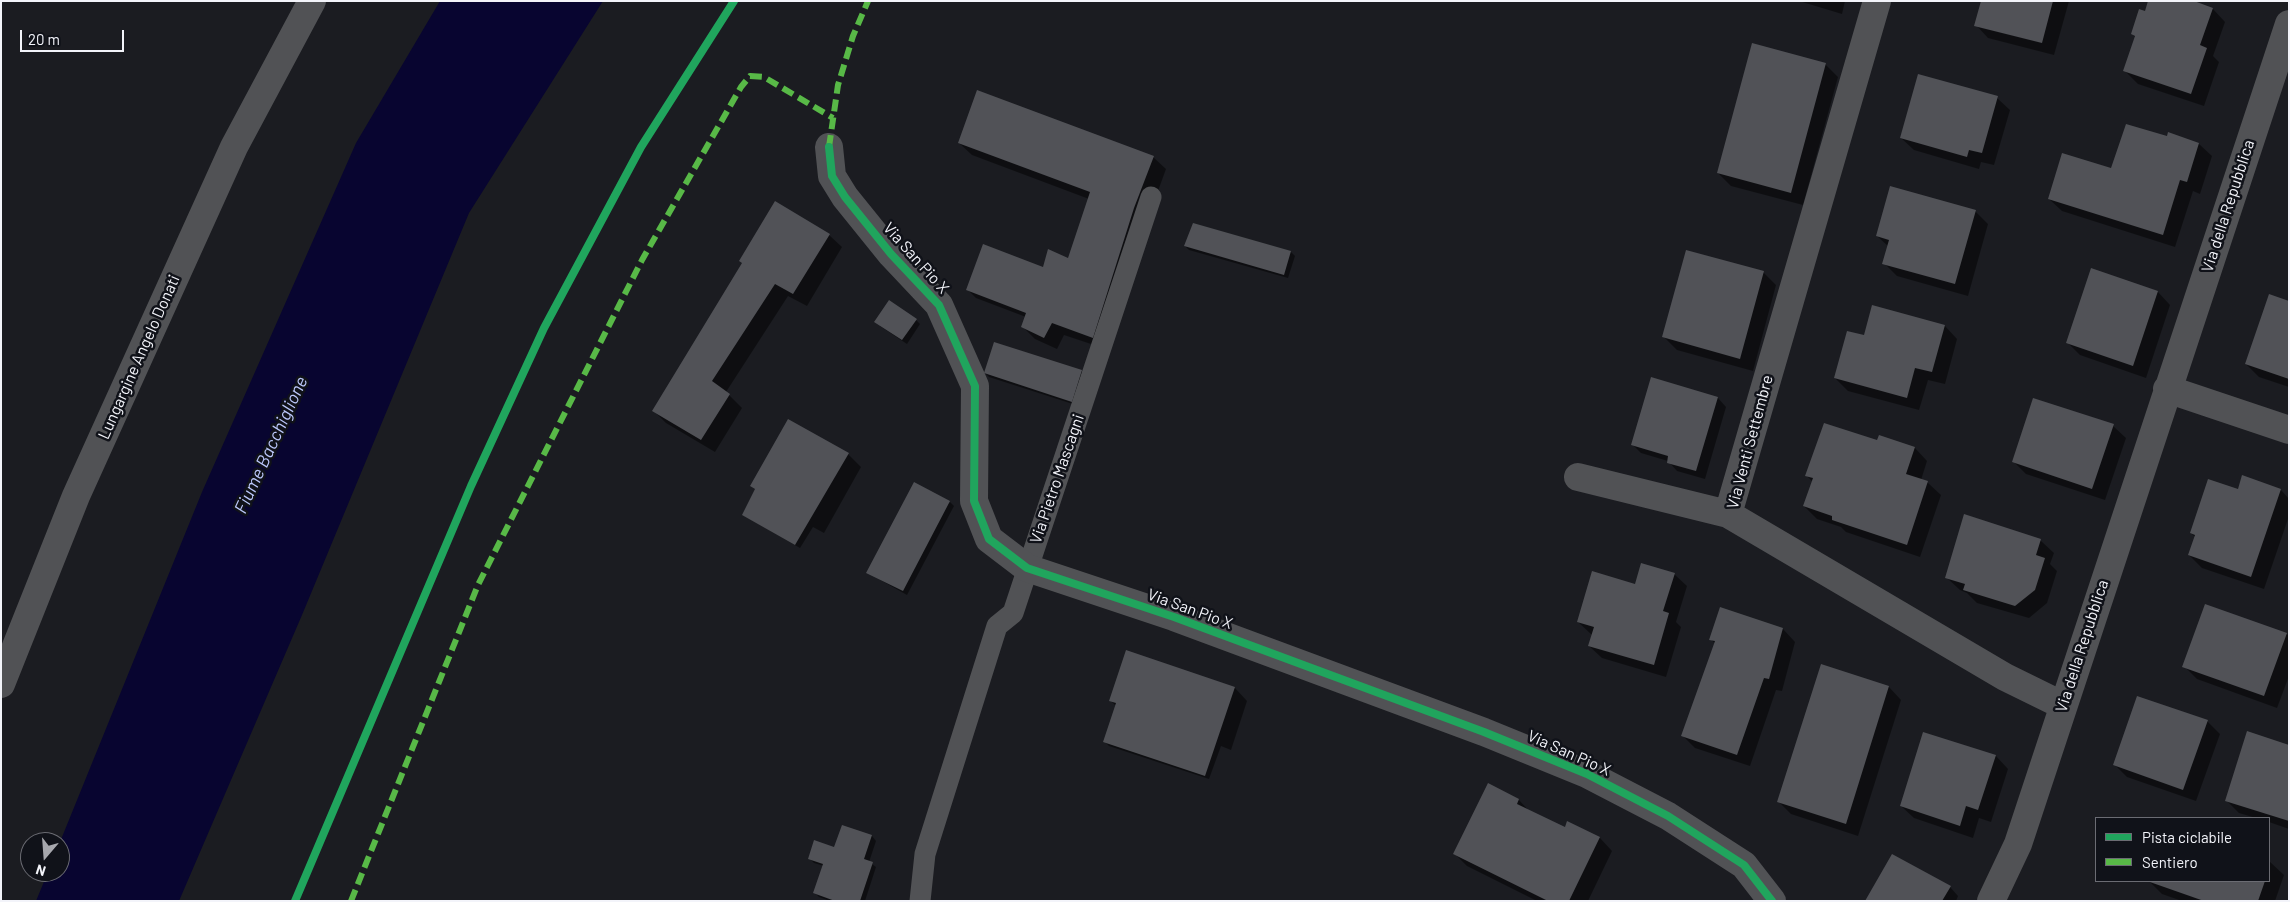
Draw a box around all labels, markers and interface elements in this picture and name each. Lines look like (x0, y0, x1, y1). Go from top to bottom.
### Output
scale bar (22, 20, 126, 52)
text: 20 m (28, 30, 60, 48)
street label: Via della Repubblica (2198, 137, 2258, 275)
street label: Via San Pio X (879, 218, 953, 298)
street label: Lungargine Angelo Donati (94, 272, 184, 442)
water label: Fiume Bacchiglione (230, 373, 312, 517)
street label: Via Venti Settembre (1723, 373, 1777, 511)
street label: Via Pietro Mascagni (1026, 412, 1088, 546)
street label: Via della Repubblica (2052, 577, 2112, 715)
street label: Via San Pio X (1145, 585, 1235, 633)
street label: Via San Pio X (1524, 726, 1614, 780)
legend (2095, 817, 2270, 882)
text: Pista ciclabile (2142, 828, 2232, 846)
north arrow (20, 832, 70, 882)
text: Sentiero (2142, 853, 2198, 871)
text: N (33, 861, 48, 880)

